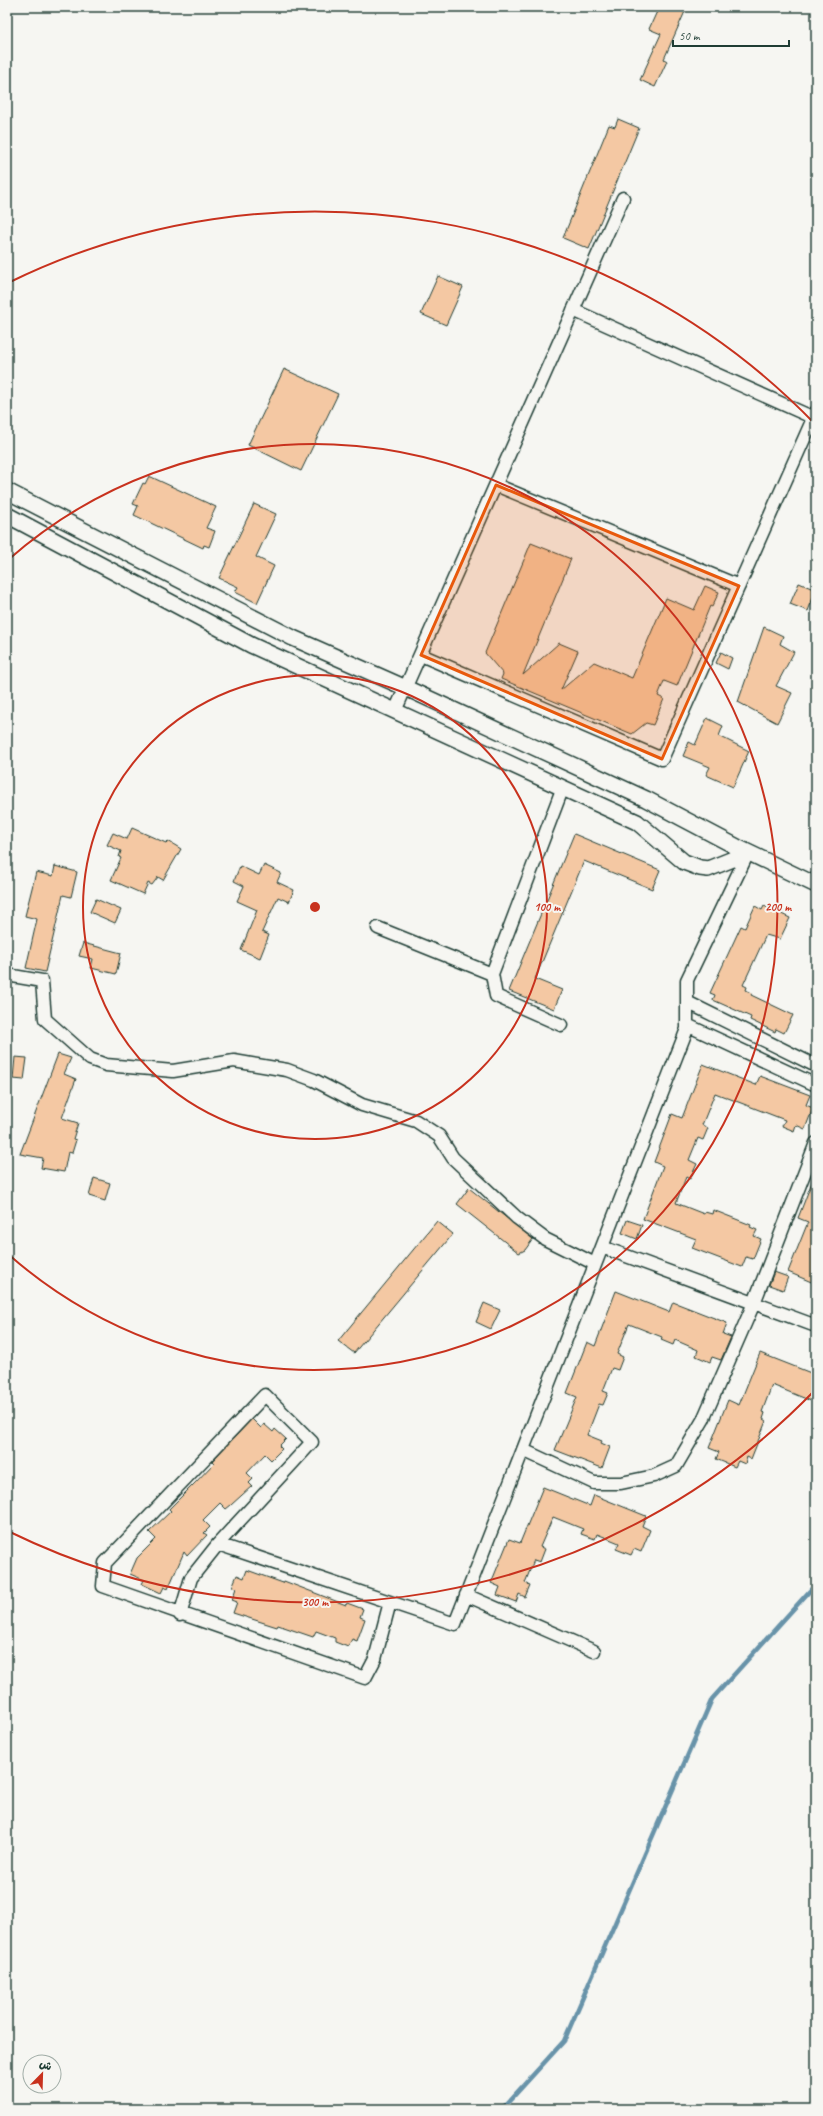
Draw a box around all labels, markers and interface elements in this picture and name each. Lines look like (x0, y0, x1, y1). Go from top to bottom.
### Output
scale bar (673, 22, 789, 48)
text: 50 m (679, 28, 701, 44)
text: 100 m (534, 899, 561, 915)
text: 200 m (765, 899, 792, 915)
centre of rings (308, 900, 322, 914)
text: 300 m (302, 1594, 329, 1610)
north arrow (22, 2054, 62, 2094)
text: ش (38, 2056, 54, 2074)

